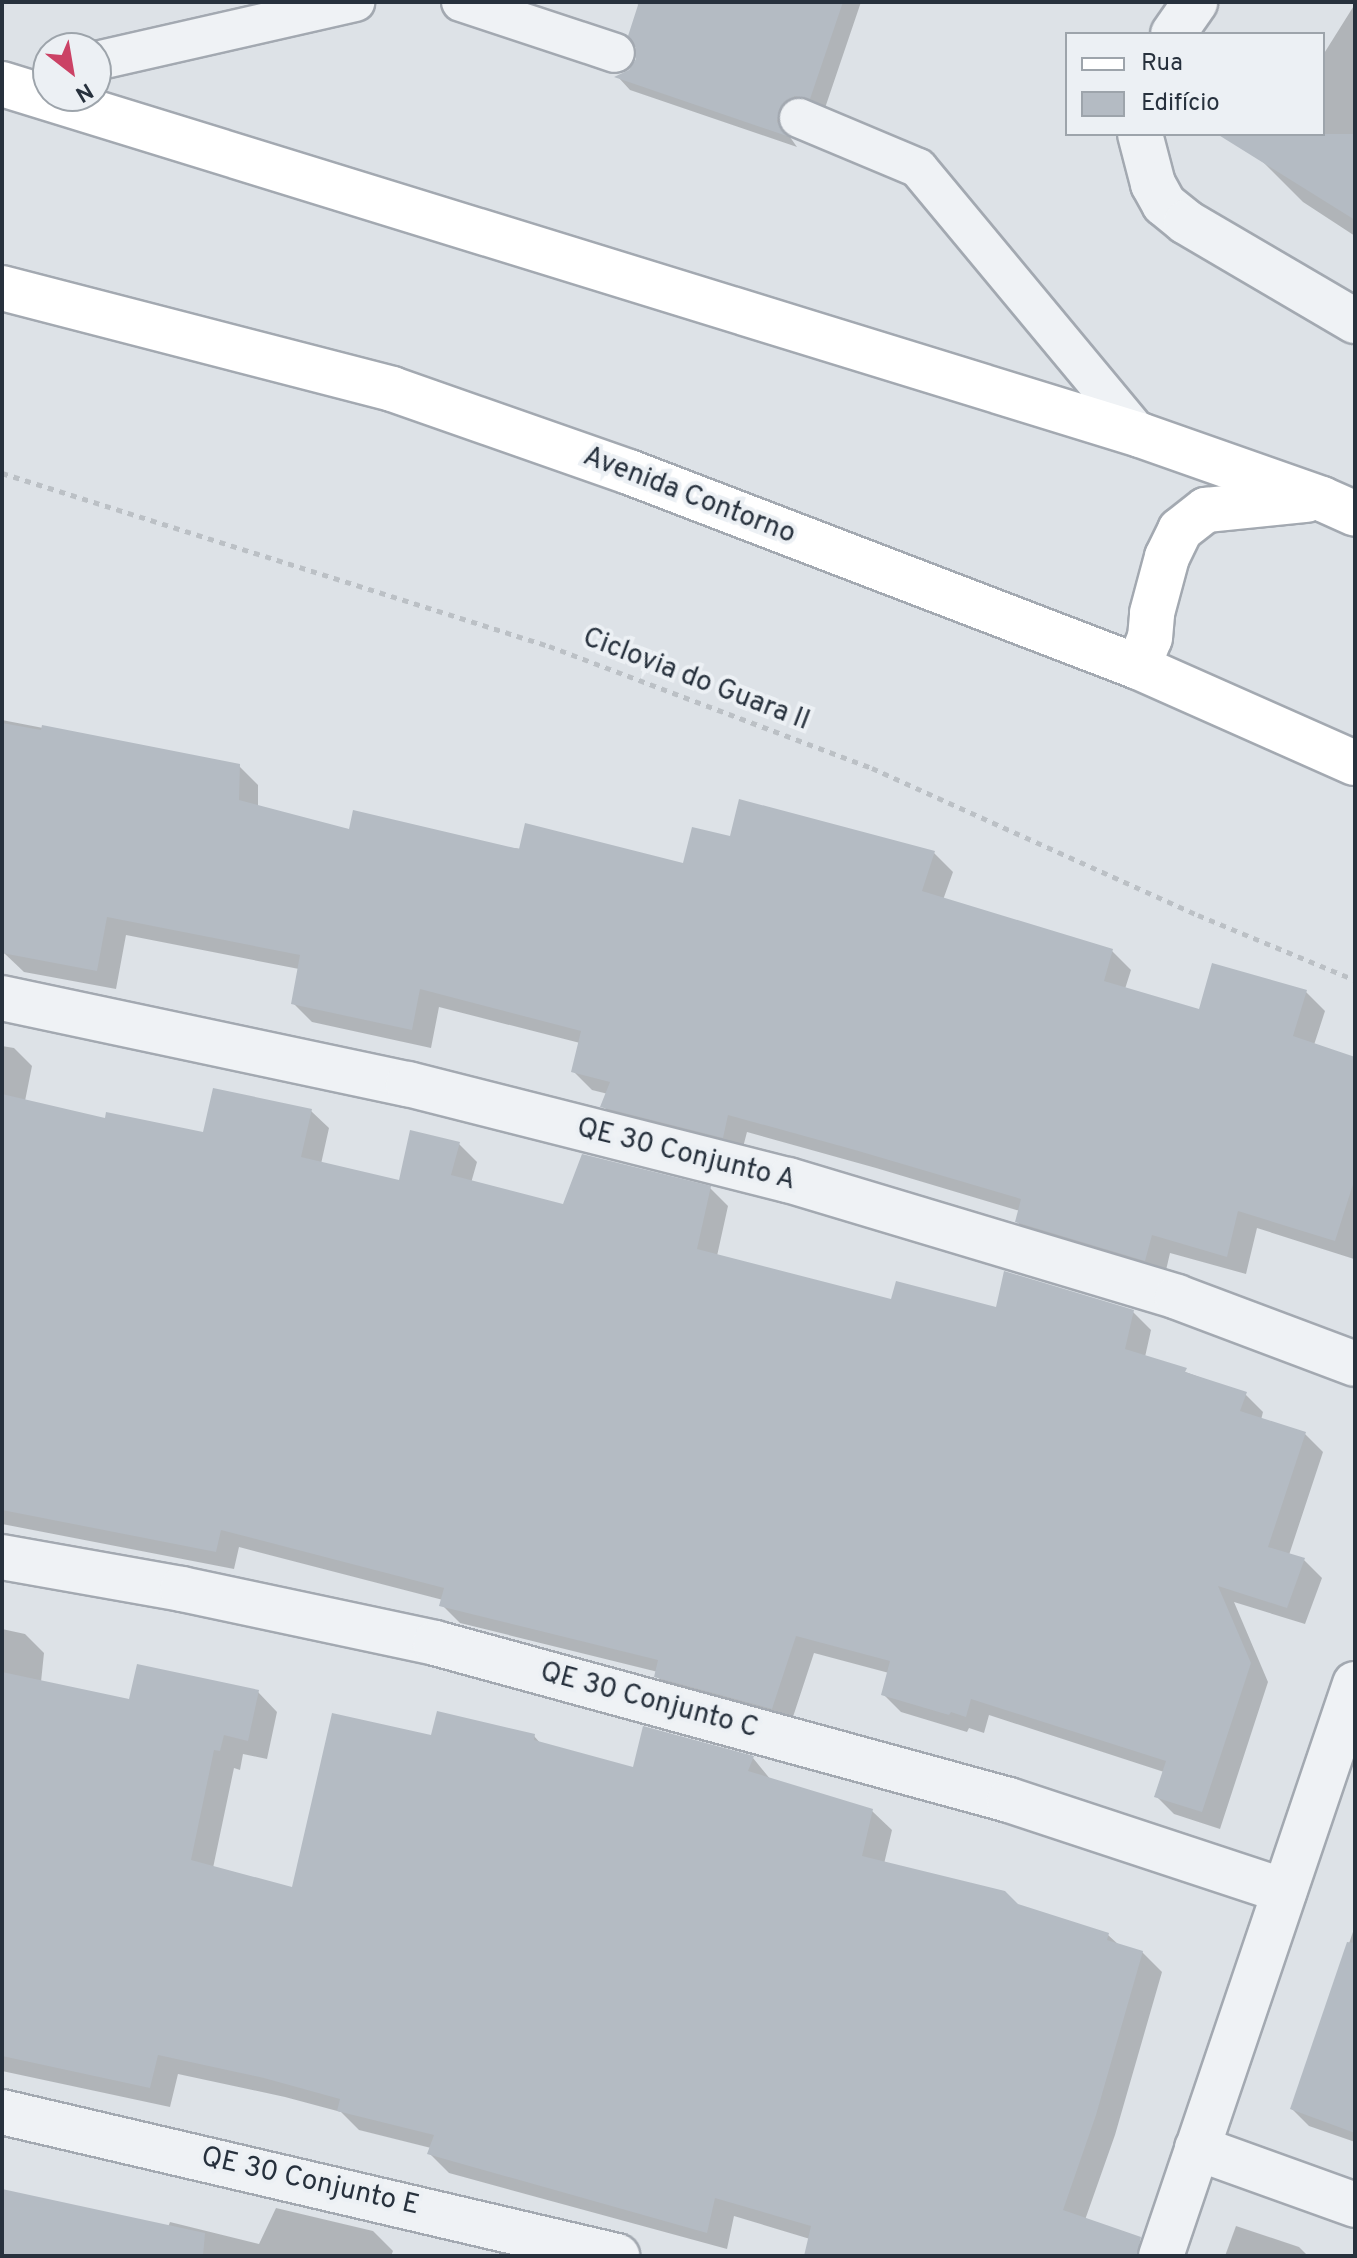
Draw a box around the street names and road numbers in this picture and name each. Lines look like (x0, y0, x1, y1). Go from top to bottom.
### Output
street label: Avenida Contorno (578, 440, 800, 552)
street label: Ciclovia do Guara II (578, 621, 814, 739)
street label: QE 30 Conjunto A (573, 1111, 799, 1199)
street label: QE 30 Conjunto C (536, 1656, 762, 1746)
street label: QE 30 Conjunto E (198, 2141, 422, 2223)

